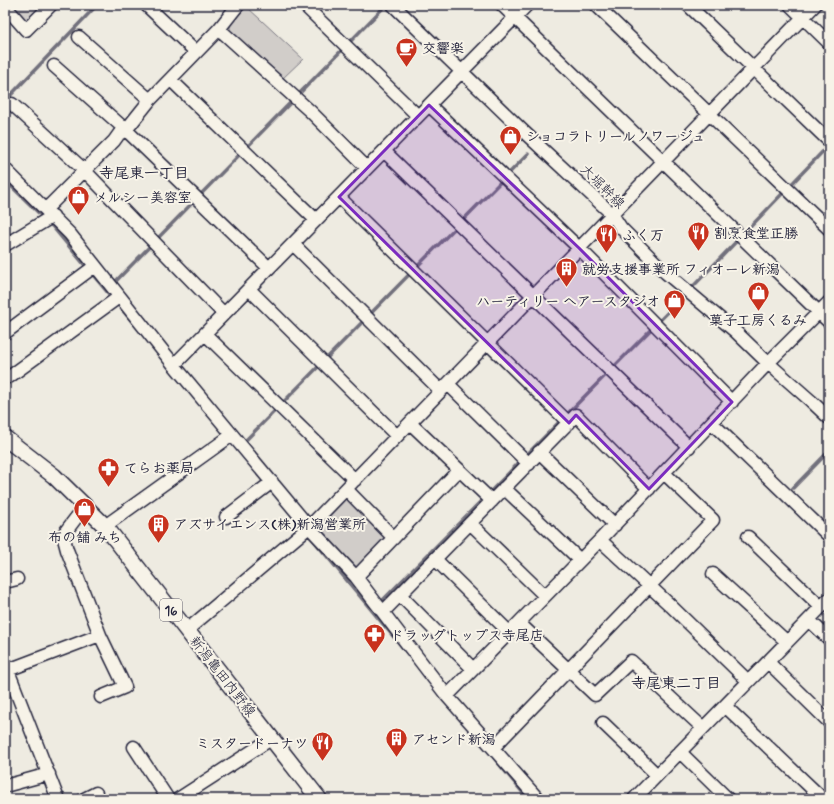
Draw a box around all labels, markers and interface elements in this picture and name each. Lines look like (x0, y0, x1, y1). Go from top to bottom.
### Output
cafe icon: 交響楽 (393, 35, 419, 68)
place label: 交響楽 (422, 40, 464, 58)
shop icon: ショコラトリールノワージュ (497, 123, 523, 156)
place label: ショコラトリールノワージュ (526, 128, 705, 146)
street label: 大堀幹線 (576, 161, 628, 213)
district label: 寺尾東一丁目 (99, 164, 189, 184)
shop icon: メルシー美容室 (65, 184, 91, 217)
place label: メルシー美容室 (94, 189, 192, 207)
restaurant icon: 割烹食堂正勝 (686, 220, 712, 253)
restaurant icon: ふく万 (594, 222, 620, 255)
place label: 割烹食堂正勝 (714, 225, 798, 243)
place label: ふく万 (622, 227, 664, 245)
building icon: 就労支援事業所 フィオーレ新潟 (554, 256, 580, 289)
place label: 就労支援事業所 フィオーレ新潟 (582, 261, 780, 279)
shop icon: 菓子工房くるみ (745, 279, 771, 312)
shop icon: ハーティリー ヘアースタジオ (662, 288, 688, 321)
place label: ハーティリー ヘアースタジオ (476, 293, 660, 311)
place label: 菓子工房くるみ (709, 312, 807, 330)
pharmacy icon: てらお薬局 (95, 455, 121, 488)
place label: てらお薬局 (124, 460, 194, 478)
shop icon: 布の舗 みち (72, 496, 98, 529)
building icon: アズサイエンス(株)新潟営業所 (145, 511, 171, 544)
place label: アズサイエンス(株)新潟営業所 (174, 516, 366, 534)
place label: 布の舗 みち (48, 529, 122, 547)
road number: 16 (160, 599, 182, 621)
pharmacy icon: ドラッグトップス寺尾店 (362, 622, 388, 655)
place label: ドラッグトップス寺尾店 (390, 627, 544, 645)
street label: 新潟亀田内野線 (185, 632, 259, 721)
district label: 寺尾東二丁目 (631, 674, 721, 694)
building icon: アセンド新潟 (383, 726, 409, 759)
restaurant icon: ミスタードーナツ (310, 730, 336, 763)
place label: アセンド新潟 (412, 731, 496, 749)
place label: ミスタードーナツ (196, 735, 308, 753)

